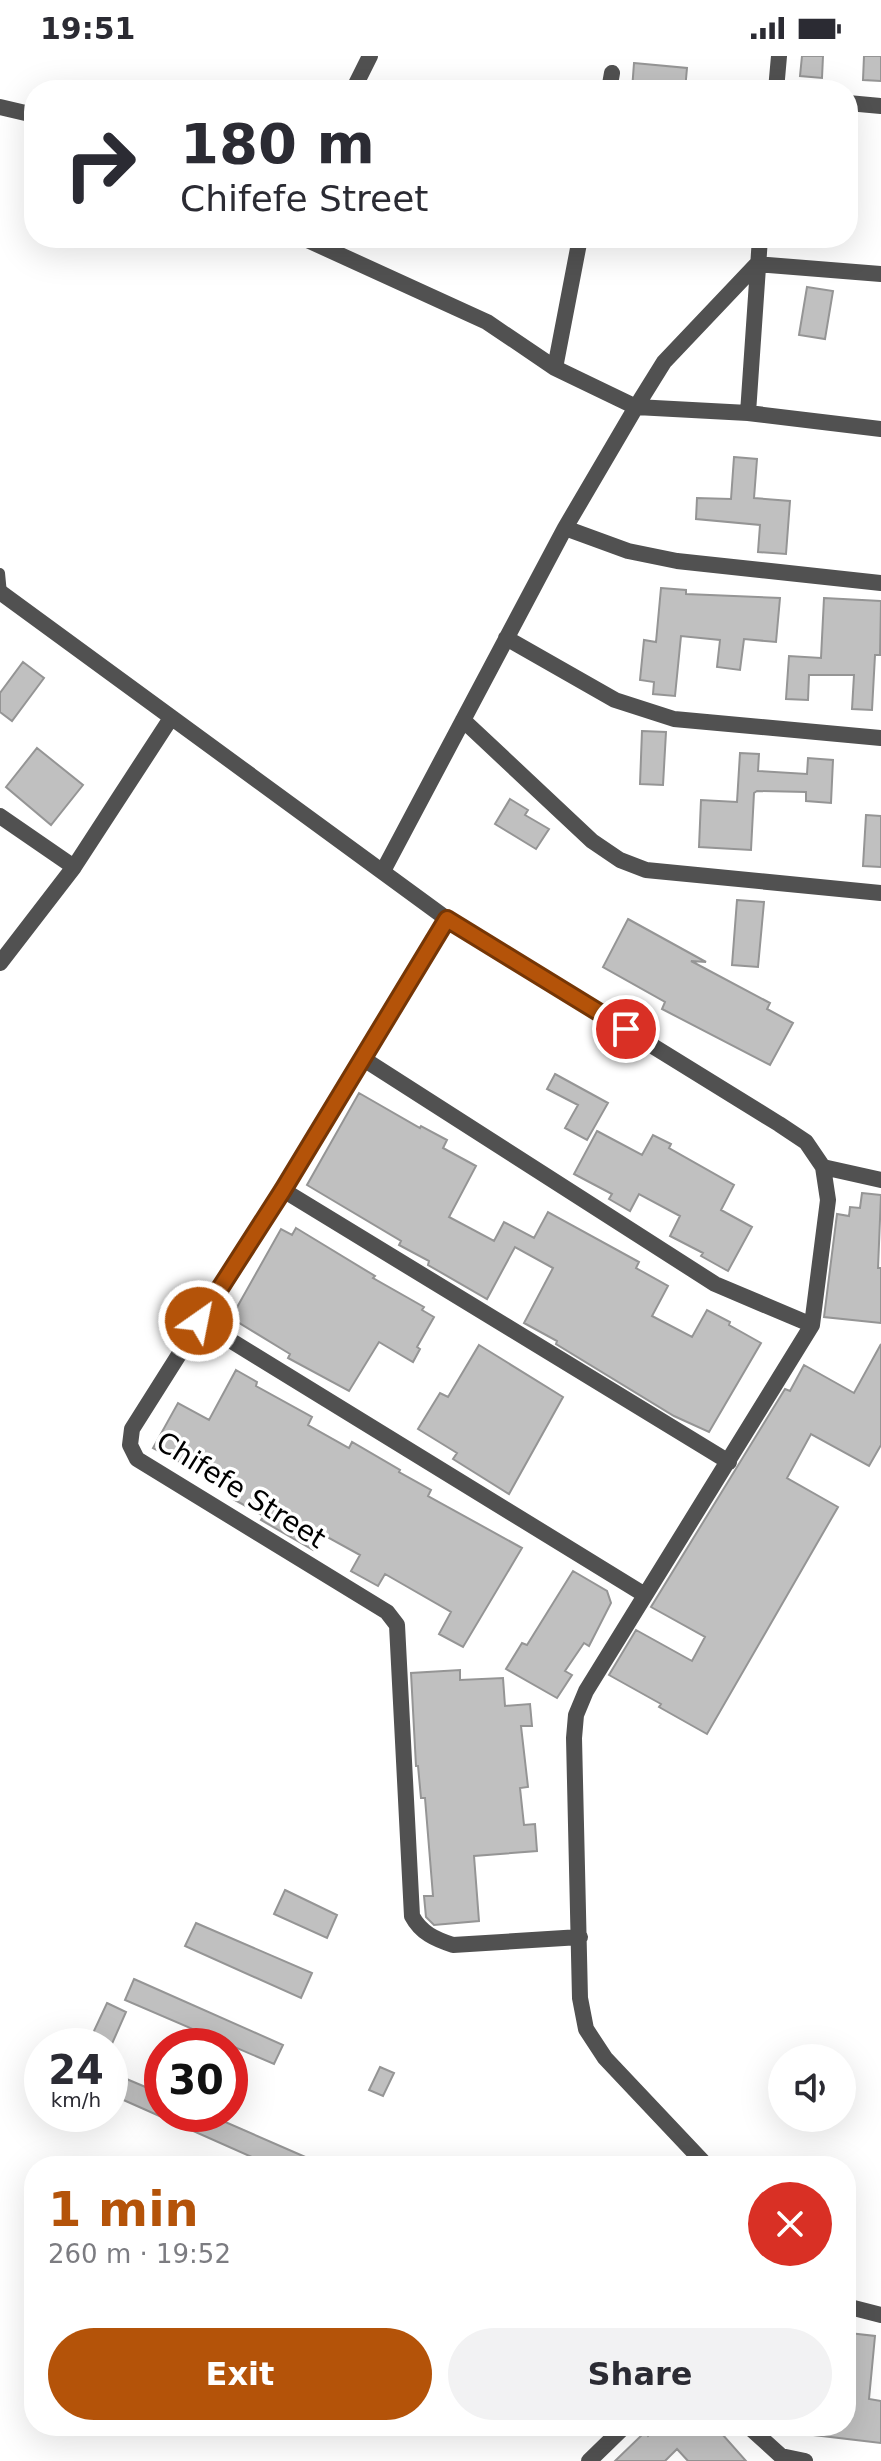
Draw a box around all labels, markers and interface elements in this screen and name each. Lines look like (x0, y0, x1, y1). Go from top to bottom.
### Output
text: 19:51 (40, 11, 136, 46)
text: 180 m (180, 111, 375, 176)
icon: right (48, 112, 152, 216)
text: Chifefe Street (180, 178, 428, 219)
pin (592, 995, 660, 1063)
icon: arrive (604, 1007, 648, 1051)
position arrow (157, 1279, 241, 1363)
street label: Chifefe Street (150, 1425, 332, 1555)
speed limit sign: 30 (144, 2028, 248, 2132)
map controls (768, 2044, 856, 2132)
button: sound (768, 2044, 856, 2132)
text: 24 (48, 2047, 104, 2093)
text: km/h (51, 2088, 101, 2112)
text: 1 min (48, 2181, 199, 2237)
button: close (748, 2182, 832, 2266)
text: 260 m · 19:52 (48, 2239, 231, 2269)
button: Exit (48, 2328, 432, 2420)
button: Share (448, 2328, 832, 2420)

